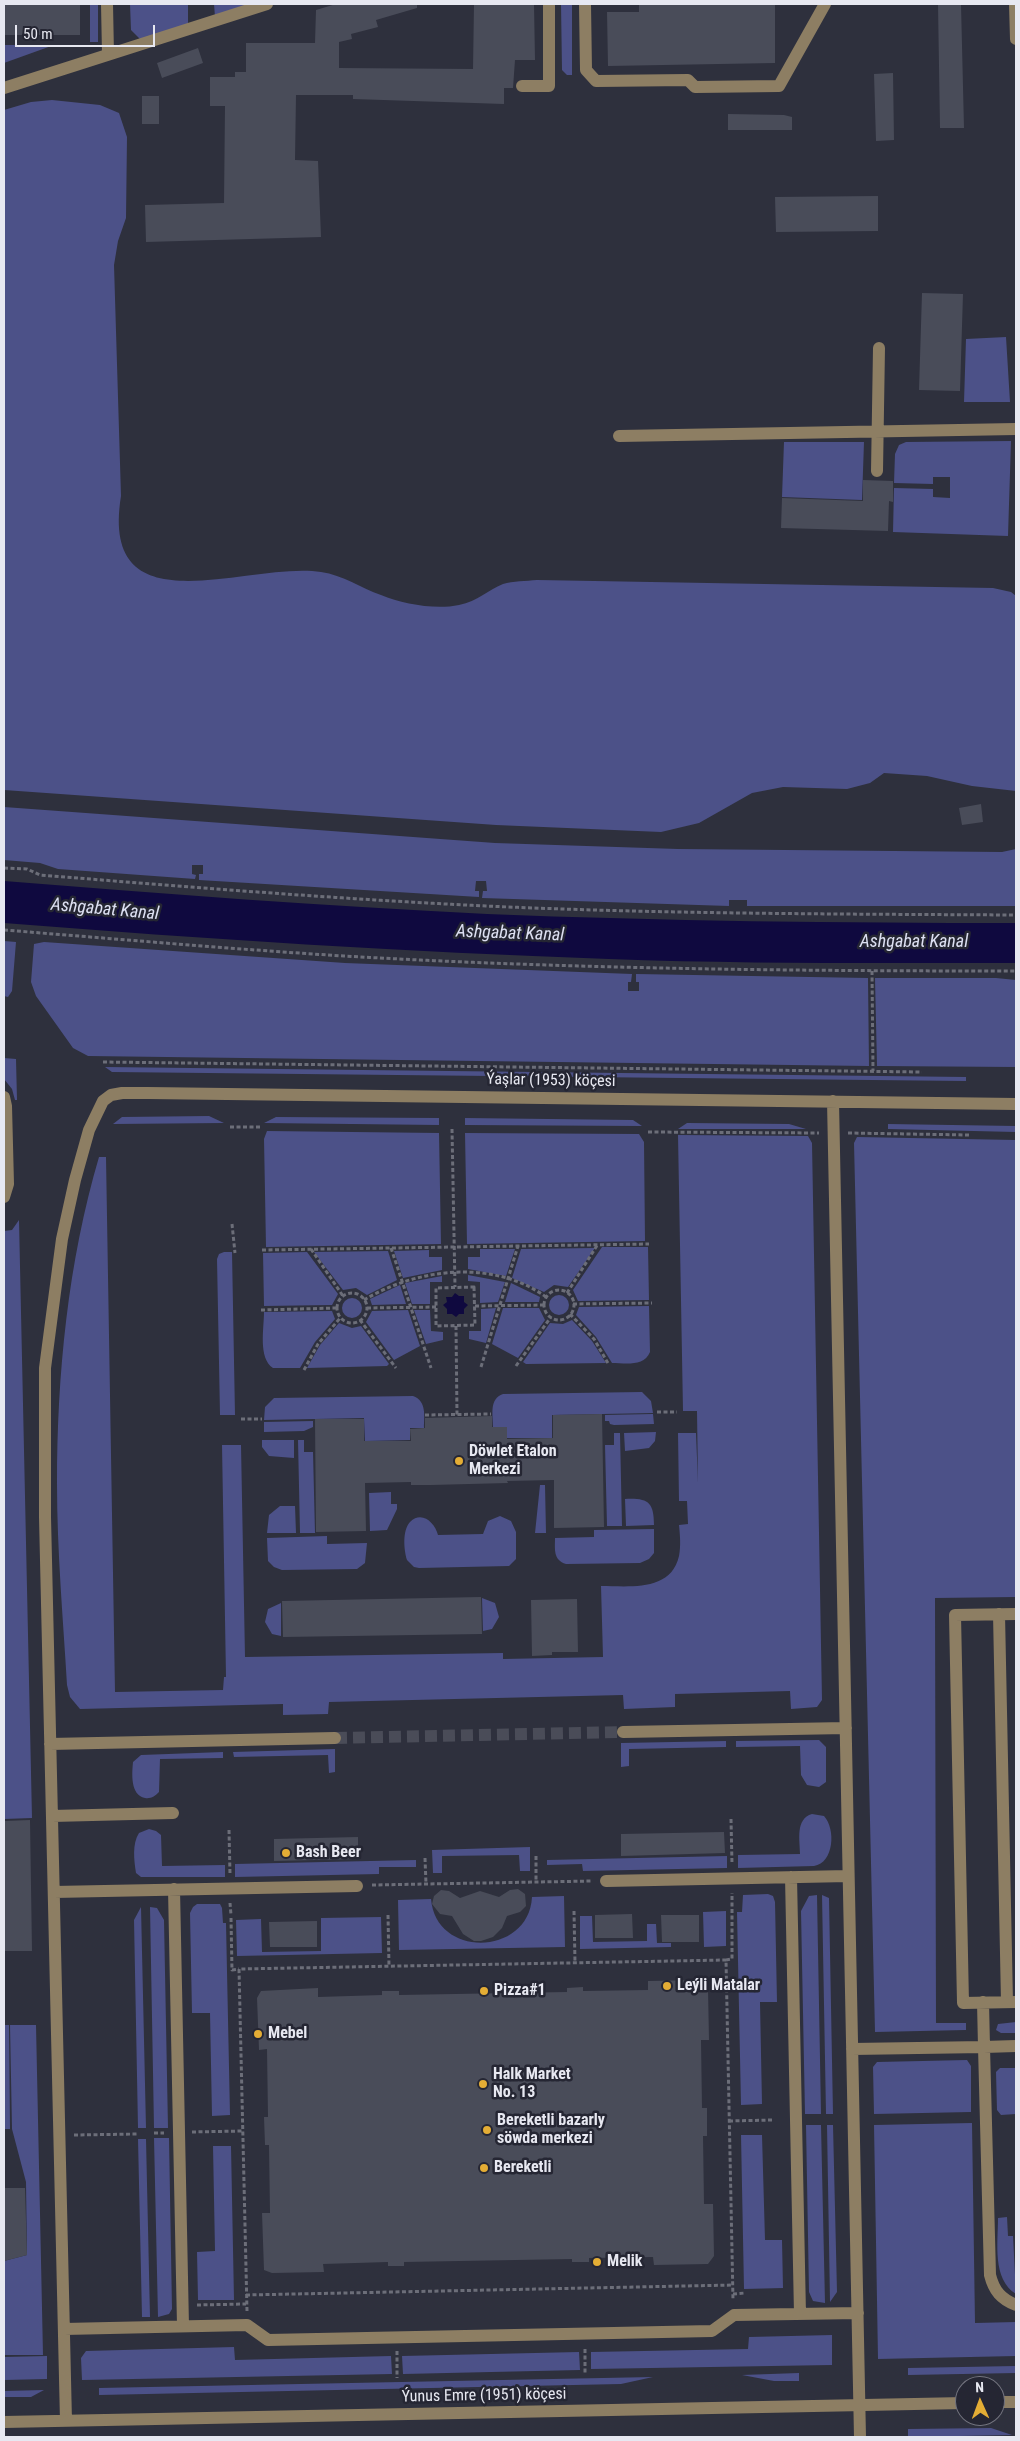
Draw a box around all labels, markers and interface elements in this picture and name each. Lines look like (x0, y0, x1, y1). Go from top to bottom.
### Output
scale bar (18, 15, 158, 47)
text: 50 m (23, 25, 53, 43)
water label: Ashgabat Kanal (50, 895, 160, 925)
water label: Ashgabat Kanal (455, 921, 565, 947)
water label: Ashgabat Kanal (860, 931, 968, 953)
street label: Ýaşlar (1953) köçesi (486, 1070, 616, 1092)
place label: Döwlet Etalon Merkezi (469, 1442, 557, 1480)
marker: Döwlet Etalon Merkezi (453, 1455, 465, 1467)
place label: Bash Beer (296, 1843, 361, 1863)
marker: Bash Beer (280, 1847, 292, 1859)
place label: Leýli Matalar (677, 1976, 760, 1996)
marker: Leýli Matalar (661, 1980, 673, 1992)
place label: Pizza#1 (494, 1981, 546, 2001)
marker: Pizza#1 (478, 1985, 490, 1997)
place label: Mebel (268, 2024, 307, 2044)
marker: Mebel (252, 2028, 264, 2040)
place label: Halk Market No. 13 (493, 2065, 571, 2103)
marker: Halk Market No. 13 (477, 2078, 489, 2090)
place label: Bereketli bazarly söwda merkezi (497, 2111, 605, 2149)
marker: Bereketli bazarly söwda merkezi (481, 2124, 493, 2136)
place label: Bereketli (494, 2158, 552, 2178)
marker: Bereketli (478, 2162, 490, 2174)
place label: Melik (607, 2252, 642, 2272)
marker: Melik (591, 2256, 603, 2268)
north arrow (955, 2376, 1005, 2426)
text: N (975, 2379, 984, 2395)
street label: Ýunus Emre (1951) köçesi (402, 2385, 566, 2407)

